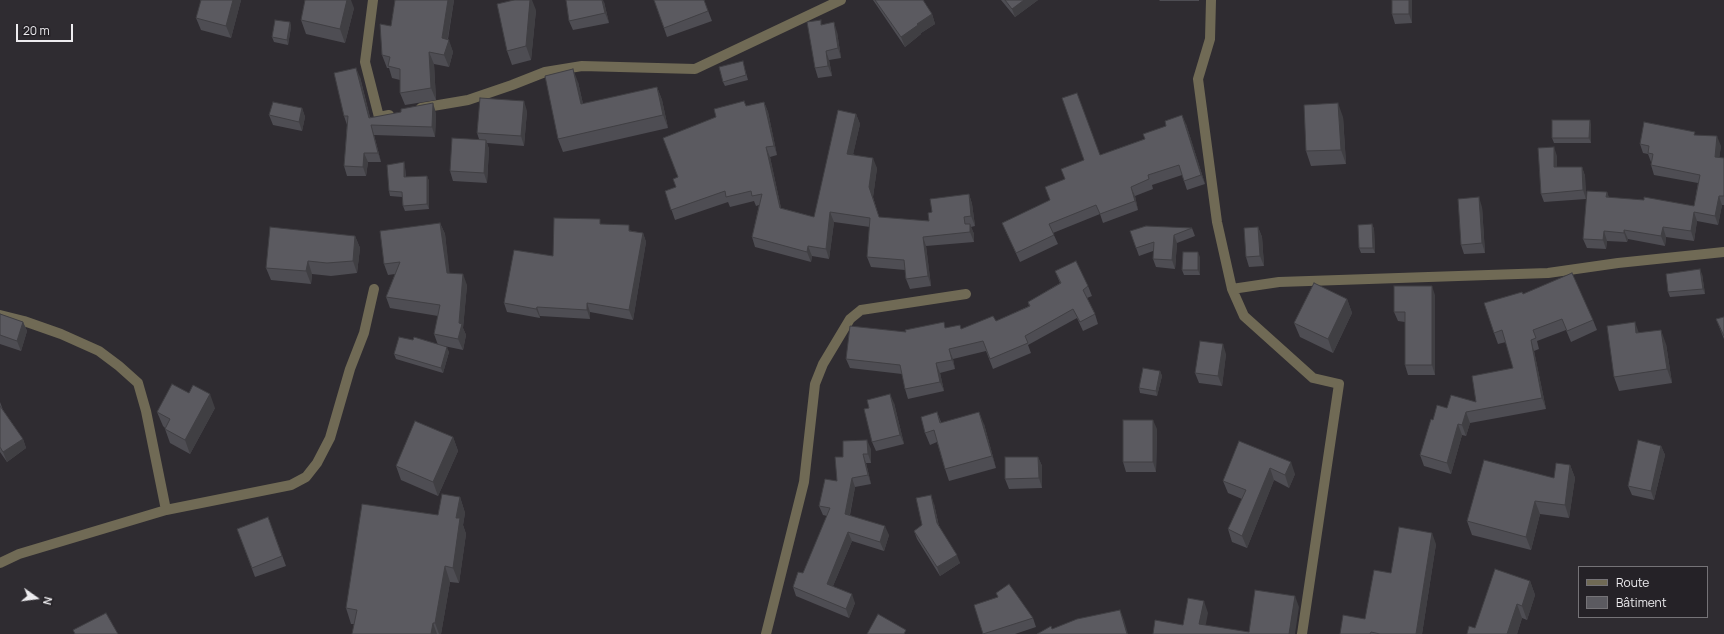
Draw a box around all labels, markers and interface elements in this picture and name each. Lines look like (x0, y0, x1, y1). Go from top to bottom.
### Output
scale bar (18, 16, 75, 42)
text: 20 m (23, 22, 50, 39)
legend (1578, 566, 1708, 618)
text: Route (1616, 574, 1649, 591)
north arrow (16, 578, 56, 618)
text: Bâtiment (1616, 594, 1667, 611)
text: N (40, 595, 56, 607)

